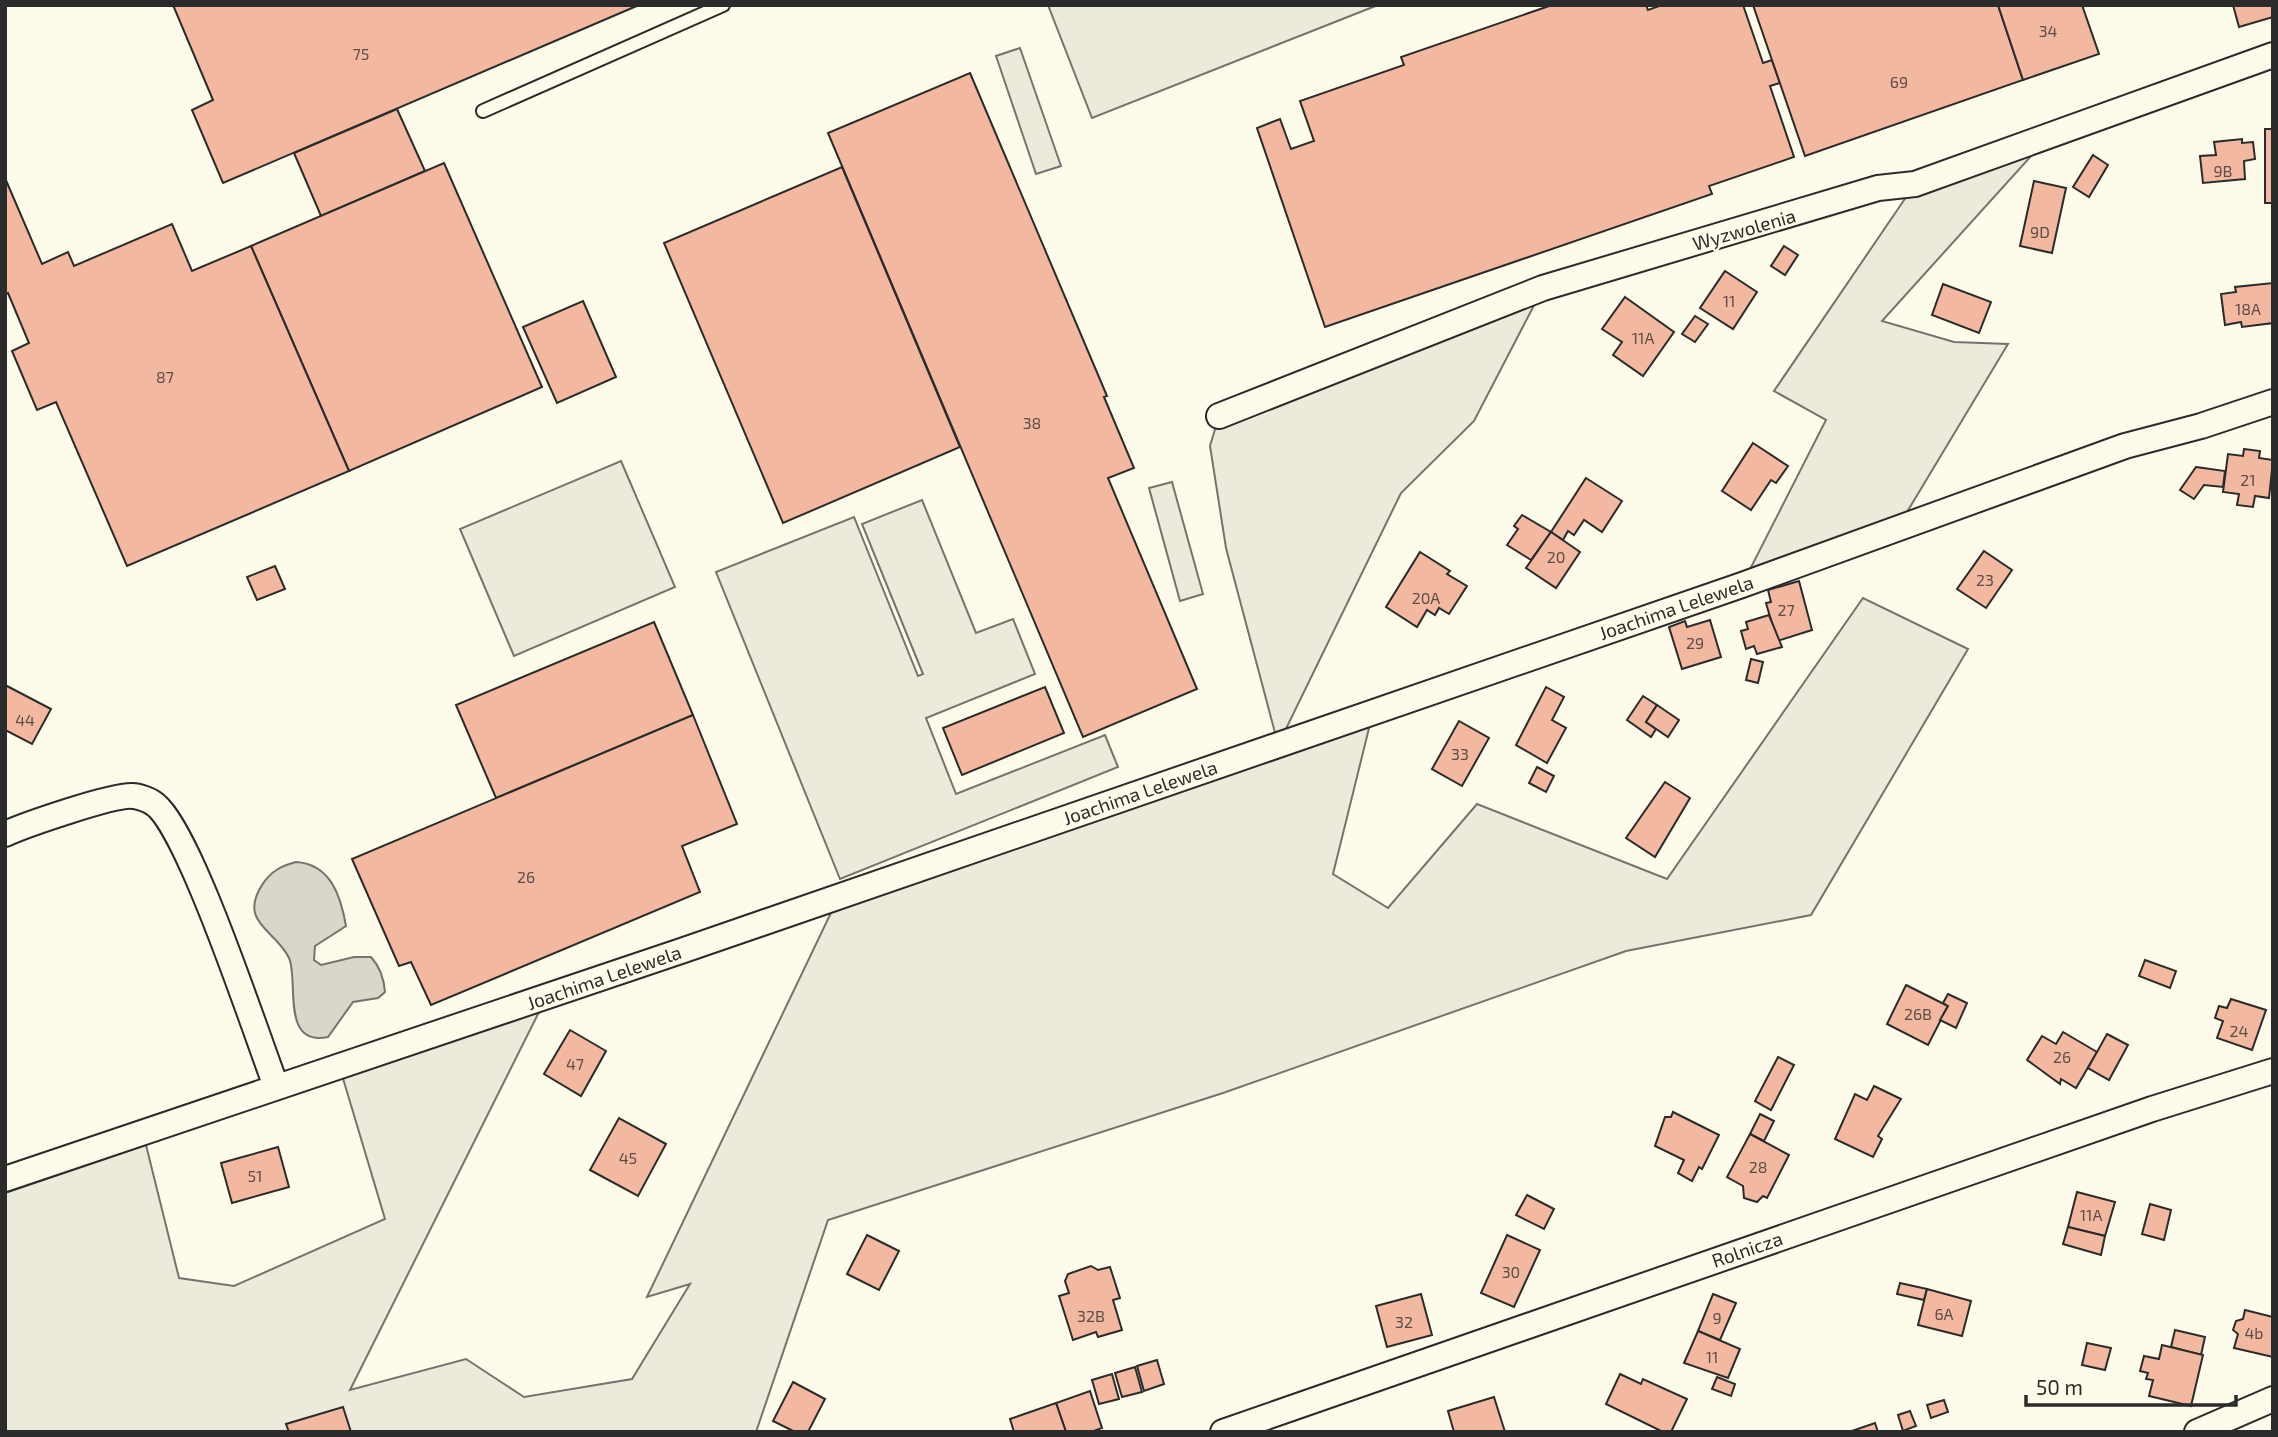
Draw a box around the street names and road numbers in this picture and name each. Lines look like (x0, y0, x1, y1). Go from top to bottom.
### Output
street label: Wyzwolenia (1690, 203, 1798, 255)
street label: Joachima Lelewela (1596, 570, 1756, 644)
street label: Joachima Lelewela (1060, 755, 1220, 829)
street label: Joachima Lelewela (524, 940, 684, 1014)
street label: Rolnicza (1709, 1226, 1785, 1272)

